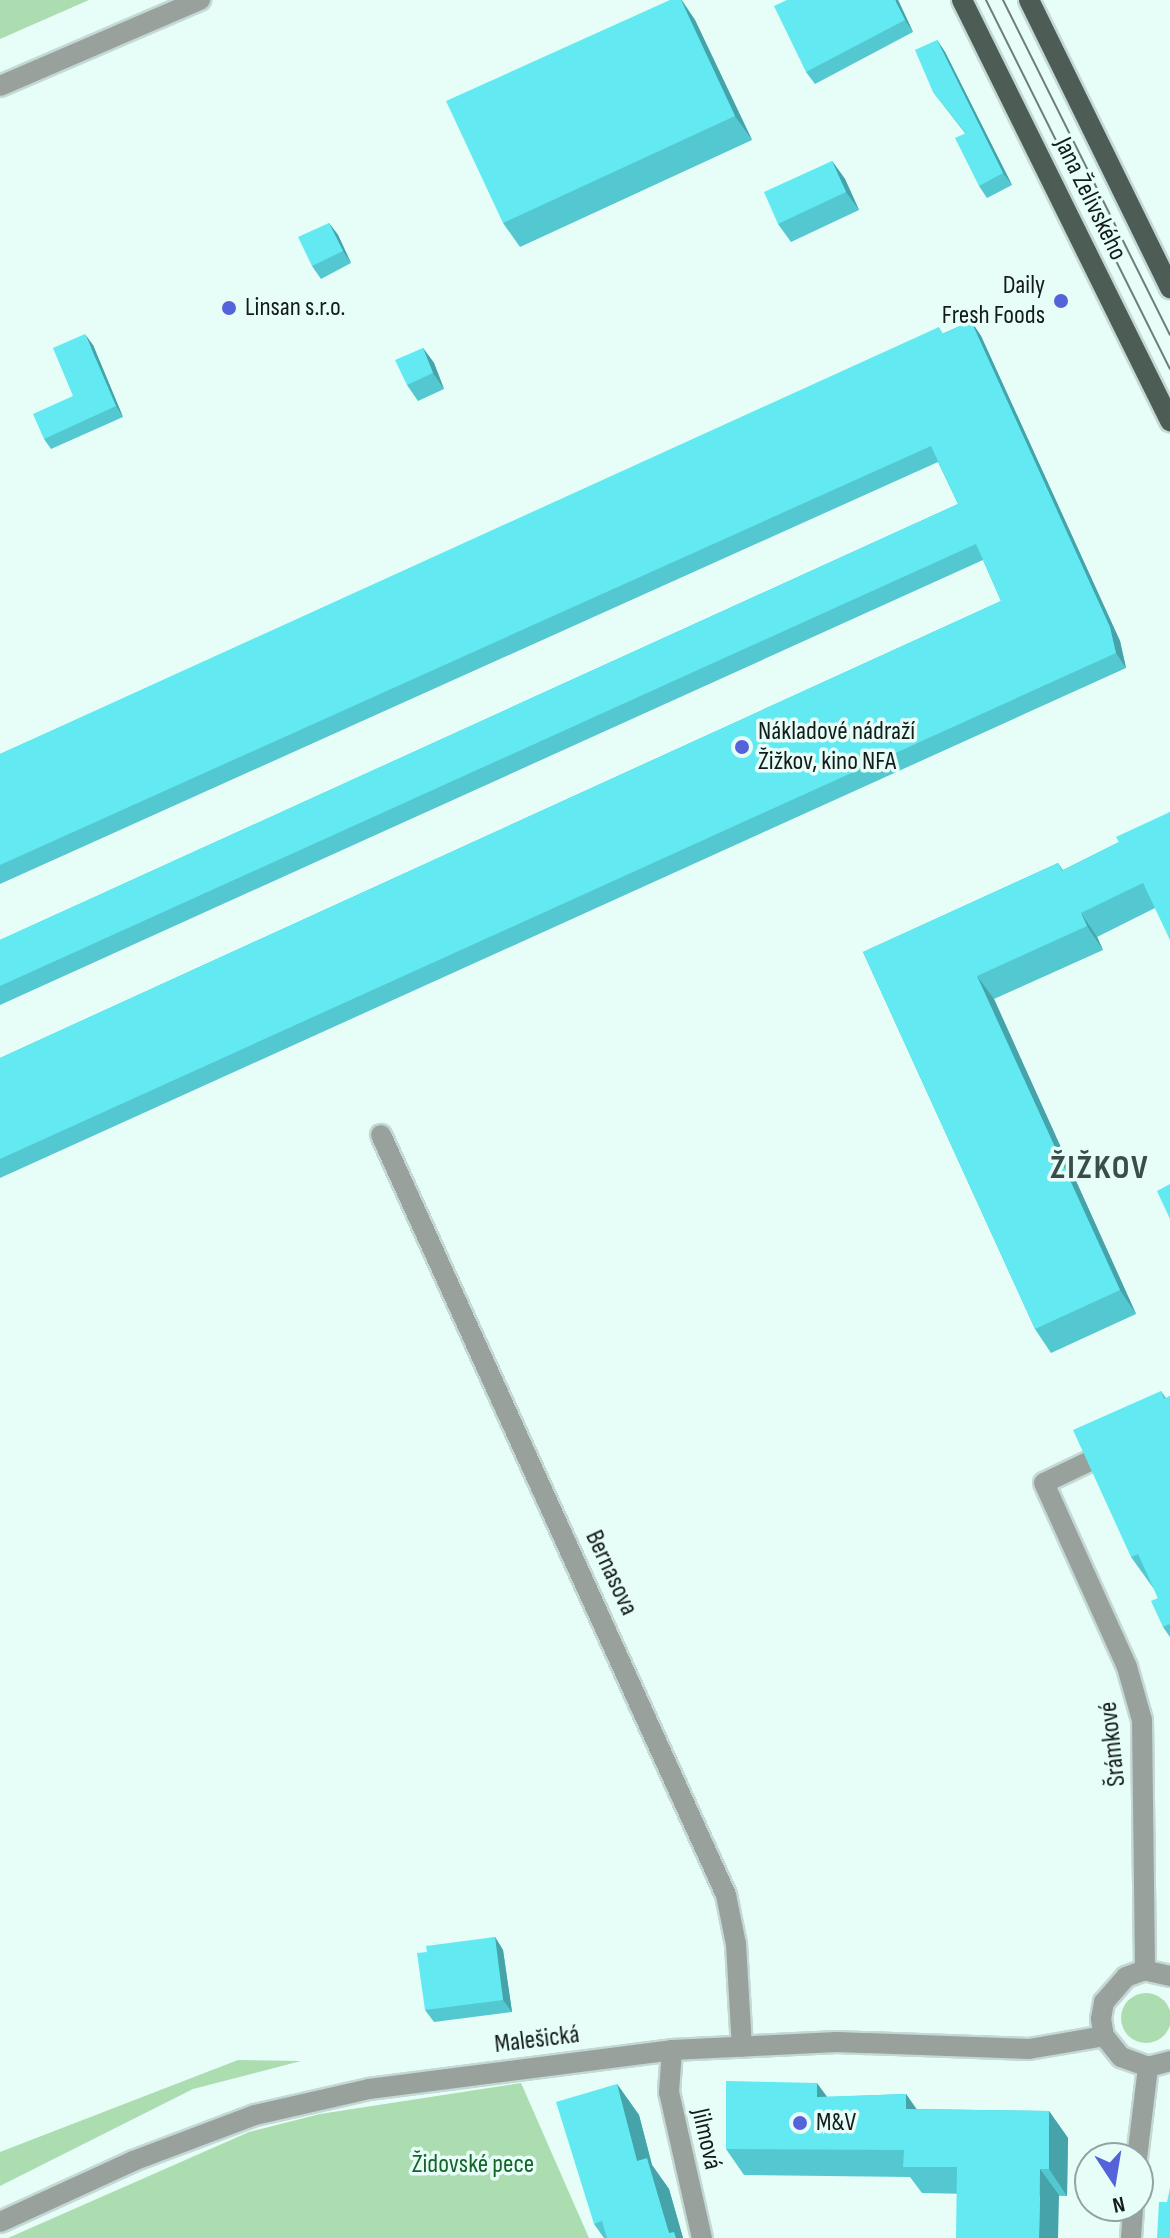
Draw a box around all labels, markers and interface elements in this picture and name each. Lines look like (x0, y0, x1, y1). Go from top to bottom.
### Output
street label: Jana Želivského (1047, 132, 1133, 266)
place label: Daily Fresh Foods (942, 270, 1045, 332)
place label: Linsan s.r.o. (245, 292, 345, 324)
marker: Daily Fresh Foods (1052, 292, 1070, 310)
marker: Linsan s.r.o. (220, 299, 238, 317)
place label: Nákladové nádraží Žižkov, kino NFA (758, 716, 915, 778)
marker: Nákladové nádraží Žižkov, kino NFA (733, 738, 751, 756)
district label: ŽIŽKOV (1050, 1148, 1150, 1188)
street label: Bernasova (578, 1526, 644, 1620)
street label: Šrámkové (1093, 1700, 1133, 1788)
street label: Malešická (493, 2019, 581, 2061)
street label: Jilmová (684, 2105, 728, 2173)
place label: M&V (816, 2107, 856, 2139)
marker: M&V (791, 2114, 809, 2132)
north arrow (1074, 2142, 1154, 2222)
park label: Židovské pece (412, 2149, 534, 2181)
text: N (1110, 2190, 1127, 2218)

